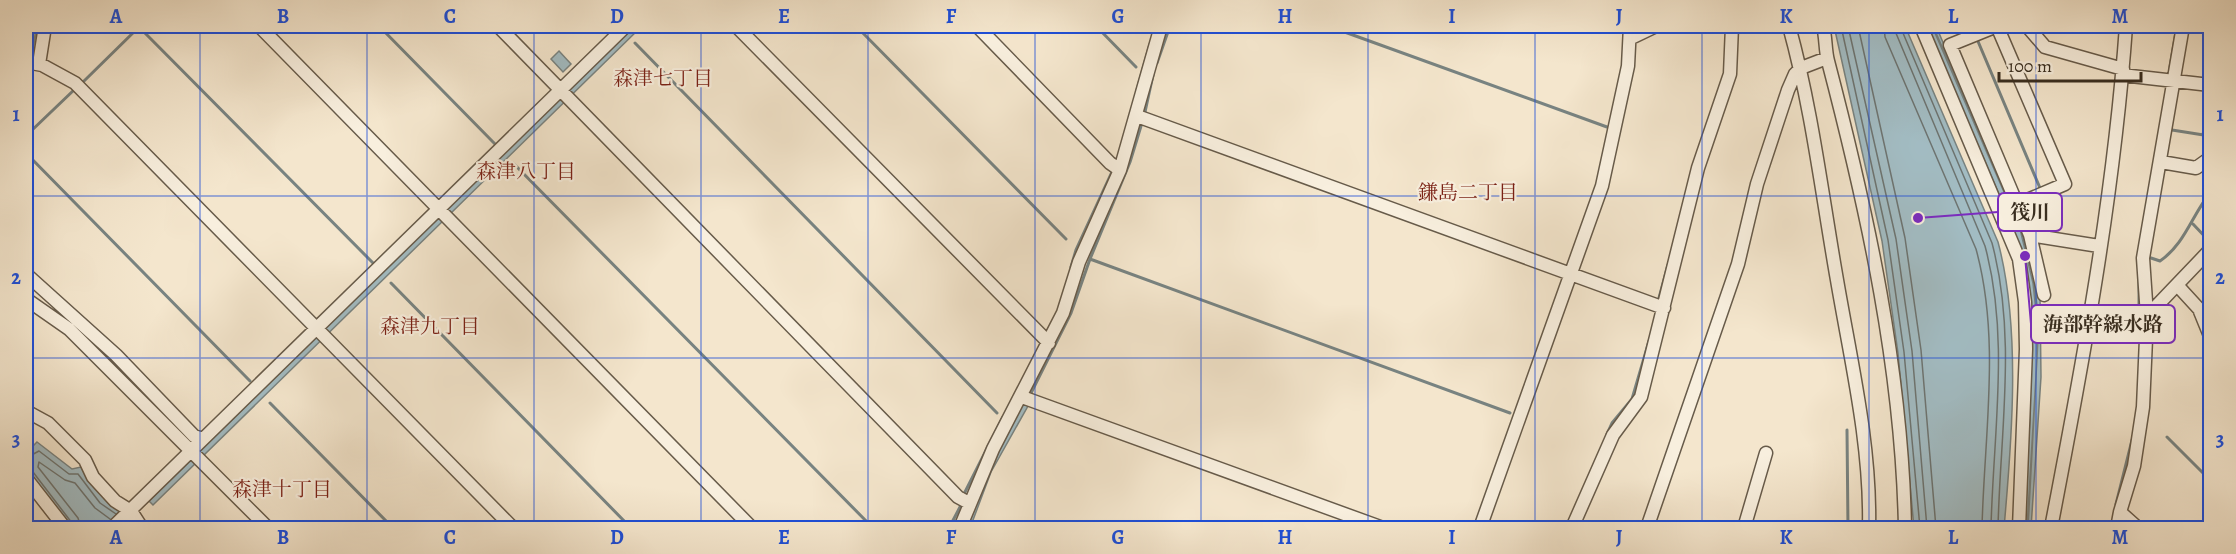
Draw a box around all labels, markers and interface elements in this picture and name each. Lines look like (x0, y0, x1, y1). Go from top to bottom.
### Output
text: A (109, 3, 123, 30)
text: B (277, 3, 289, 30)
text: C (444, 3, 456, 30)
text: D (610, 3, 624, 30)
text: E (778, 3, 790, 30)
text: F (946, 3, 957, 30)
text: G (1111, 3, 1125, 30)
text: H (1278, 3, 1293, 30)
text: I (1448, 3, 1456, 30)
text: J (1616, 3, 1623, 30)
text: K (1779, 3, 1793, 30)
text: L (1948, 3, 1959, 30)
text: M (2112, 3, 2129, 30)
scale bar (1999, 45, 2142, 83)
text: 100 m (2008, 54, 2052, 78)
district label: 森津七丁目 (613, 65, 713, 92)
text: 1 (12, 101, 20, 128)
text: 1 (2216, 101, 2224, 128)
district label: 森津八丁目 (476, 158, 576, 185)
district label: 鎌島二丁目 (1418, 179, 1518, 206)
callout: 筏川 (1998, 193, 2062, 231)
text: 筏川 (2010, 199, 2050, 226)
text: 2 (11, 264, 21, 291)
text: 2 (2215, 264, 2225, 291)
callout: 海部幹線水路 (2031, 305, 2175, 343)
text: 海部幹線水路 (2043, 311, 2163, 338)
district label: 森津九丁目 (380, 313, 480, 340)
text: 3 (12, 426, 20, 453)
text: 3 (2216, 426, 2224, 453)
district label: 森津十丁目 (232, 476, 332, 503)
text: A (109, 524, 123, 551)
text: B (277, 524, 289, 551)
text: C (444, 524, 456, 551)
text: D (610, 524, 624, 551)
text: E (778, 524, 790, 551)
text: F (946, 524, 957, 551)
text: G (1111, 524, 1125, 551)
text: H (1278, 524, 1293, 551)
text: I (1448, 524, 1456, 551)
text: J (1616, 524, 1623, 551)
text: K (1779, 524, 1793, 551)
text: L (1948, 524, 1959, 551)
text: M (2112, 524, 2129, 551)

